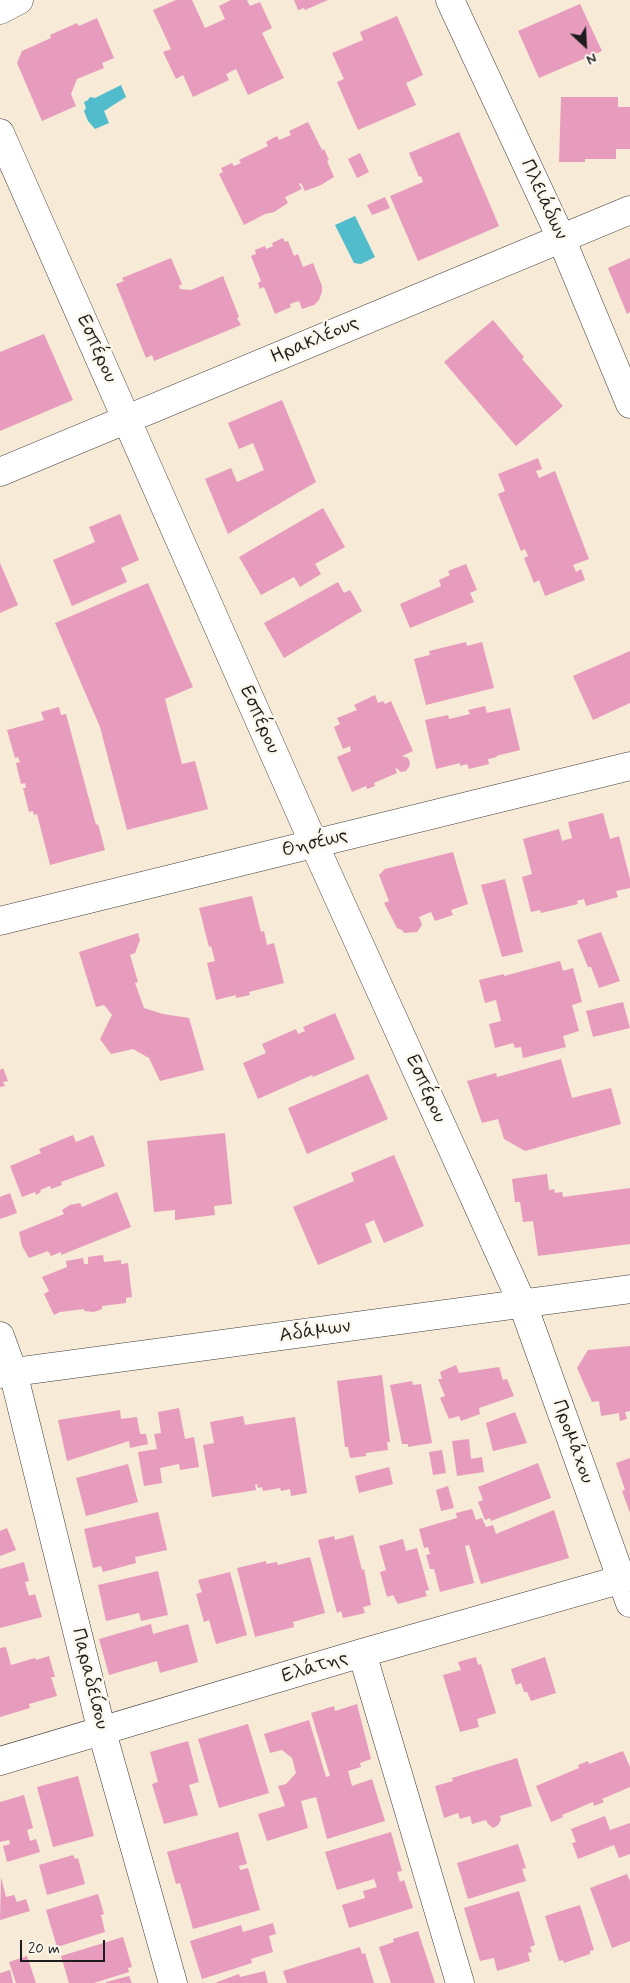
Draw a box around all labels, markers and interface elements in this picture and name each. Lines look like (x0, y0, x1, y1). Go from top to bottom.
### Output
north arrow (560, 20, 610, 70)
text: N (583, 48, 599, 69)
street label: Πλειάδων (514, 156, 572, 244)
street label: Εσπέρου (70, 311, 122, 387)
street label: Ηρακλέους (267, 312, 363, 370)
street label: Εσπέρου (233, 682, 285, 758)
street label: Θησέως (280, 824, 350, 864)
street label: Εσπέρου (399, 1051, 451, 1127)
street label: Αδάμων (278, 1315, 352, 1349)
street label: Προμάχου (546, 1397, 598, 1487)
street label: Παραδείσου (65, 1626, 113, 1732)
street label: Ελάτης (279, 1647, 351, 1689)
scale bar (22, 1930, 108, 1962)
text: 20 m (28, 1939, 60, 1959)

